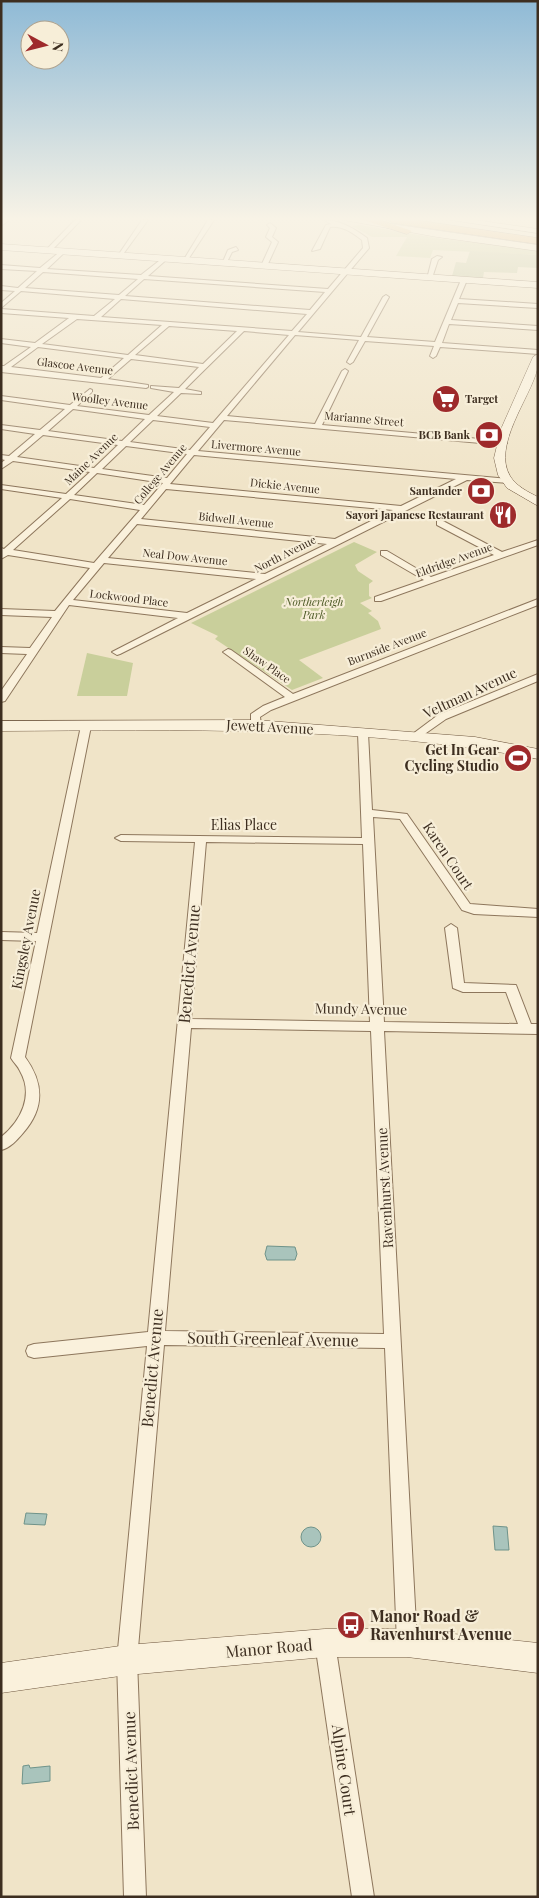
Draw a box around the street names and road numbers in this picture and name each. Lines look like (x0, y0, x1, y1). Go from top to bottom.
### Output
street label: Glascoe Avenue (36, 353, 115, 378)
street label: Woolley Avenue (70, 388, 149, 413)
street label: Marianne Street (324, 408, 404, 429)
street label: Maine Avenue (61, 429, 121, 488)
street label: Livermore Avenue (210, 436, 302, 459)
street label: College Avenue (130, 440, 190, 507)
street label: Dickie Avenue (249, 474, 321, 497)
street label: Bidwell Avenue (198, 508, 275, 531)
street label: North Avenue (251, 531, 319, 576)
street label: Eldridge Avenue (413, 539, 495, 580)
street label: Neal Dow Avenue (142, 545, 229, 568)
street label: Lockwood Place (89, 585, 170, 610)
street label: Burnside Avenue (345, 624, 429, 668)
street label: Shaw Place (241, 643, 294, 687)
street label: Veltman Avenue (419, 663, 520, 723)
street label: Jewett Avenue (225, 715, 314, 738)
street label: Elias Place (211, 815, 277, 834)
street label: Karen Court (419, 818, 479, 894)
street label: Kingsley Avenue (6, 887, 45, 991)
street label: Benedict Avenue (173, 904, 204, 1024)
street label: Mundy Avenue (315, 998, 407, 1019)
street label: Ravenhurst Avenue (372, 1127, 397, 1249)
street label: Benedict Avenue (136, 1308, 167, 1428)
street label: South Greenleaf Avenue (187, 1327, 359, 1350)
street label: Manor Road (225, 1633, 313, 1662)
street label: Benedict Avenue (118, 1711, 143, 1831)
street label: Alpine Court (328, 1722, 361, 1817)

